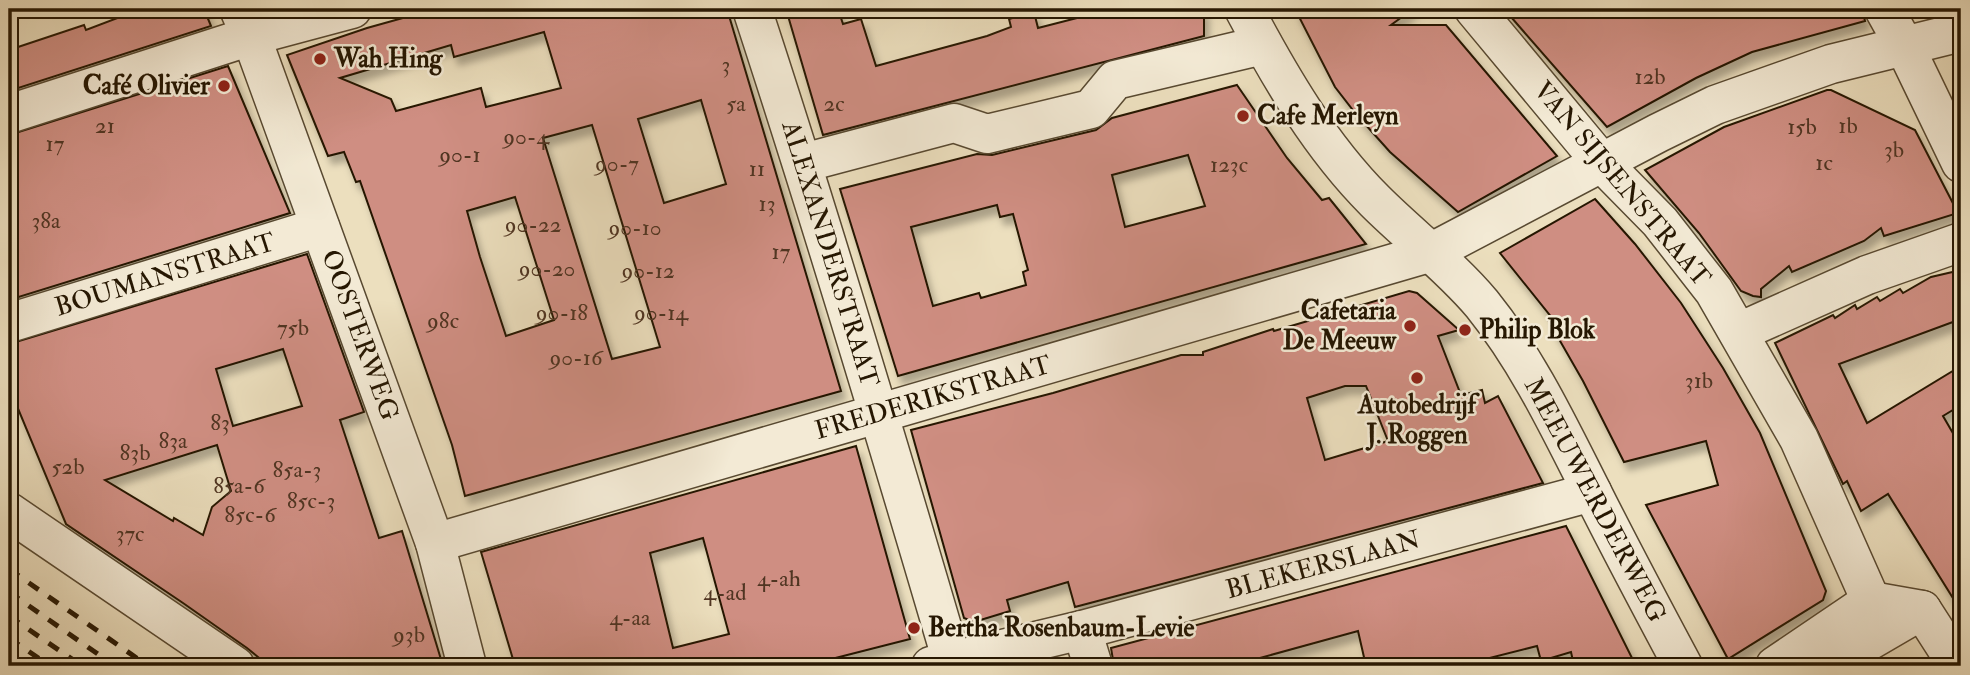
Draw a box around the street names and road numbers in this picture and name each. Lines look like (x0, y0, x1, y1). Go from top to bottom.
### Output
street label: VAN SIJSENSTRAAT (1527, 75, 1717, 293)
street label: ALEXANDERSTRAAT (774, 116, 886, 391)
street label: BOUMANSTRAAT (51, 226, 279, 324)
street label: OOSTERWEG (314, 245, 406, 425)
street label: FREDERIKSTRAAT (811, 349, 1055, 447)
street label: MEEUWERDERWEG (1517, 372, 1673, 628)
street label: BLEKERSLAAN (1222, 523, 1424, 606)

